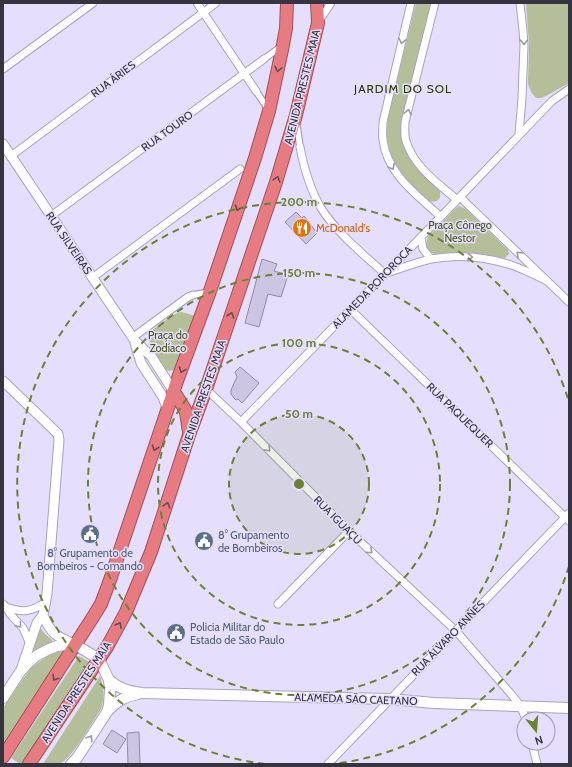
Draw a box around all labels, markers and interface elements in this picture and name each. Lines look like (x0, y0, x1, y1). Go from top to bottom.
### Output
street label: AVENIDA PRESTES MAIA (281, 28, 323, 146)
one-way arrow (399, 38, 407, 44)
one-way arrow (519, 39, 528, 45)
street label: RUA ÁRIES (88, 57, 139, 100)
one-way arrow (274, 66, 283, 72)
district label: JARDIM DO SOL (353, 81, 452, 96)
street label: RUA TOURO (138, 107, 196, 155)
one-way arrow (403, 109, 411, 115)
one-way arrow (388, 163, 395, 170)
one-way arrow (272, 175, 281, 182)
text: 200 m (281, 194, 317, 209)
one-way arrow (235, 204, 243, 211)
street label: RUA SILVEIRAS (43, 209, 95, 278)
restaurant icon: McDonald's (291, 217, 313, 239)
park label: Praça Cônego Nestor (428, 218, 492, 245)
place label: McDonald's (316, 221, 371, 235)
street label: ALAMEDA POROROCA (329, 243, 415, 331)
one-way arrow (516, 251, 524, 259)
one-way arrow (467, 253, 473, 262)
text: 150 m (283, 265, 315, 280)
one-way arrow (226, 312, 235, 319)
park label: Praça do Zodíaco (148, 328, 188, 355)
text: 100 m (282, 335, 316, 350)
street label: AVENIDA PRESTES MAIA (177, 338, 229, 454)
one-way arrow (178, 366, 186, 373)
street label: RUA PAQUEQUER (424, 379, 497, 451)
text: 50 m (285, 406, 313, 421)
one-way arrow (151, 444, 160, 451)
one-way arrow (263, 444, 271, 452)
centre of rings (292, 477, 306, 491)
street label: RUA IGUAÇU (311, 493, 365, 547)
one-way arrow (162, 501, 171, 508)
public building icon: 8° Grupamento de Bombeiros - Comando (79, 523, 101, 545)
place label: 8° Grupamento de Bombeiros (218, 528, 289, 555)
public building icon: 8° Grupamento de Bombeiros (193, 530, 215, 552)
place label: 8° Grupamento de Bombeiros - Comando (37, 546, 143, 573)
one-way arrow (365, 546, 373, 554)
street label: RUA ÁLVARO ANNES (408, 597, 488, 679)
one-way arrow (15, 620, 22, 628)
place label: Policia Militar do Estado de São Paulo (190, 620, 284, 647)
one-way arrow (114, 622, 121, 629)
public building icon: Policia Militar do Estado de São Paulo (165, 622, 187, 644)
street label: AVENIDA PRESTES MAIA (38, 638, 114, 745)
one-way arrow (52, 674, 60, 681)
street label: ALAMEDA SÃO CAETANO (294, 690, 418, 708)
north arrow (516, 711, 556, 751)
text: N (533, 733, 545, 748)
one-way arrow (85, 735, 92, 742)

